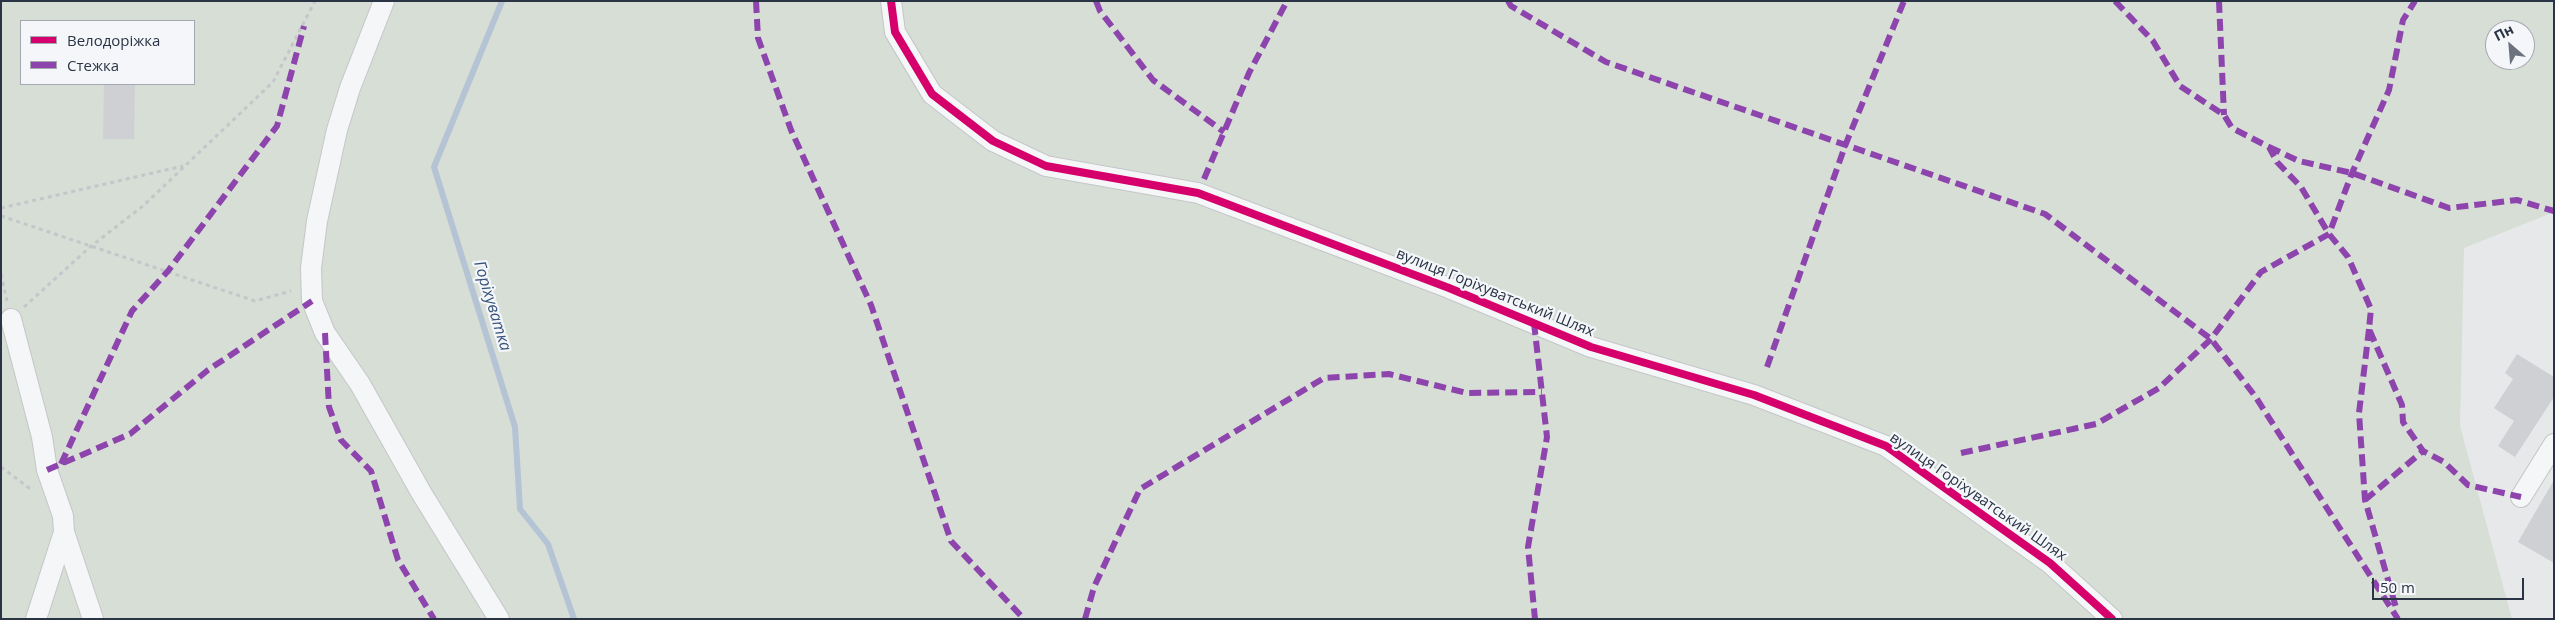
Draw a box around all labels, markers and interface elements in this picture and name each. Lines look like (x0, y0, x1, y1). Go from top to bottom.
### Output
text: Пн (2490, 19, 2517, 45)
legend (20, 20, 195, 85)
north arrow (2485, 20, 2535, 70)
text: Велодоріжка (67, 30, 160, 50)
text: Стежка (67, 55, 119, 75)
street label: вулиця Горіхуватський Шлях (1393, 245, 1597, 341)
water label: Горіхуватка (469, 259, 515, 353)
street label: вулиця Горіхуватський Шлях (1886, 429, 2070, 565)
scale bar (2375, 568, 2528, 600)
text: 50 m (2380, 577, 2415, 597)

